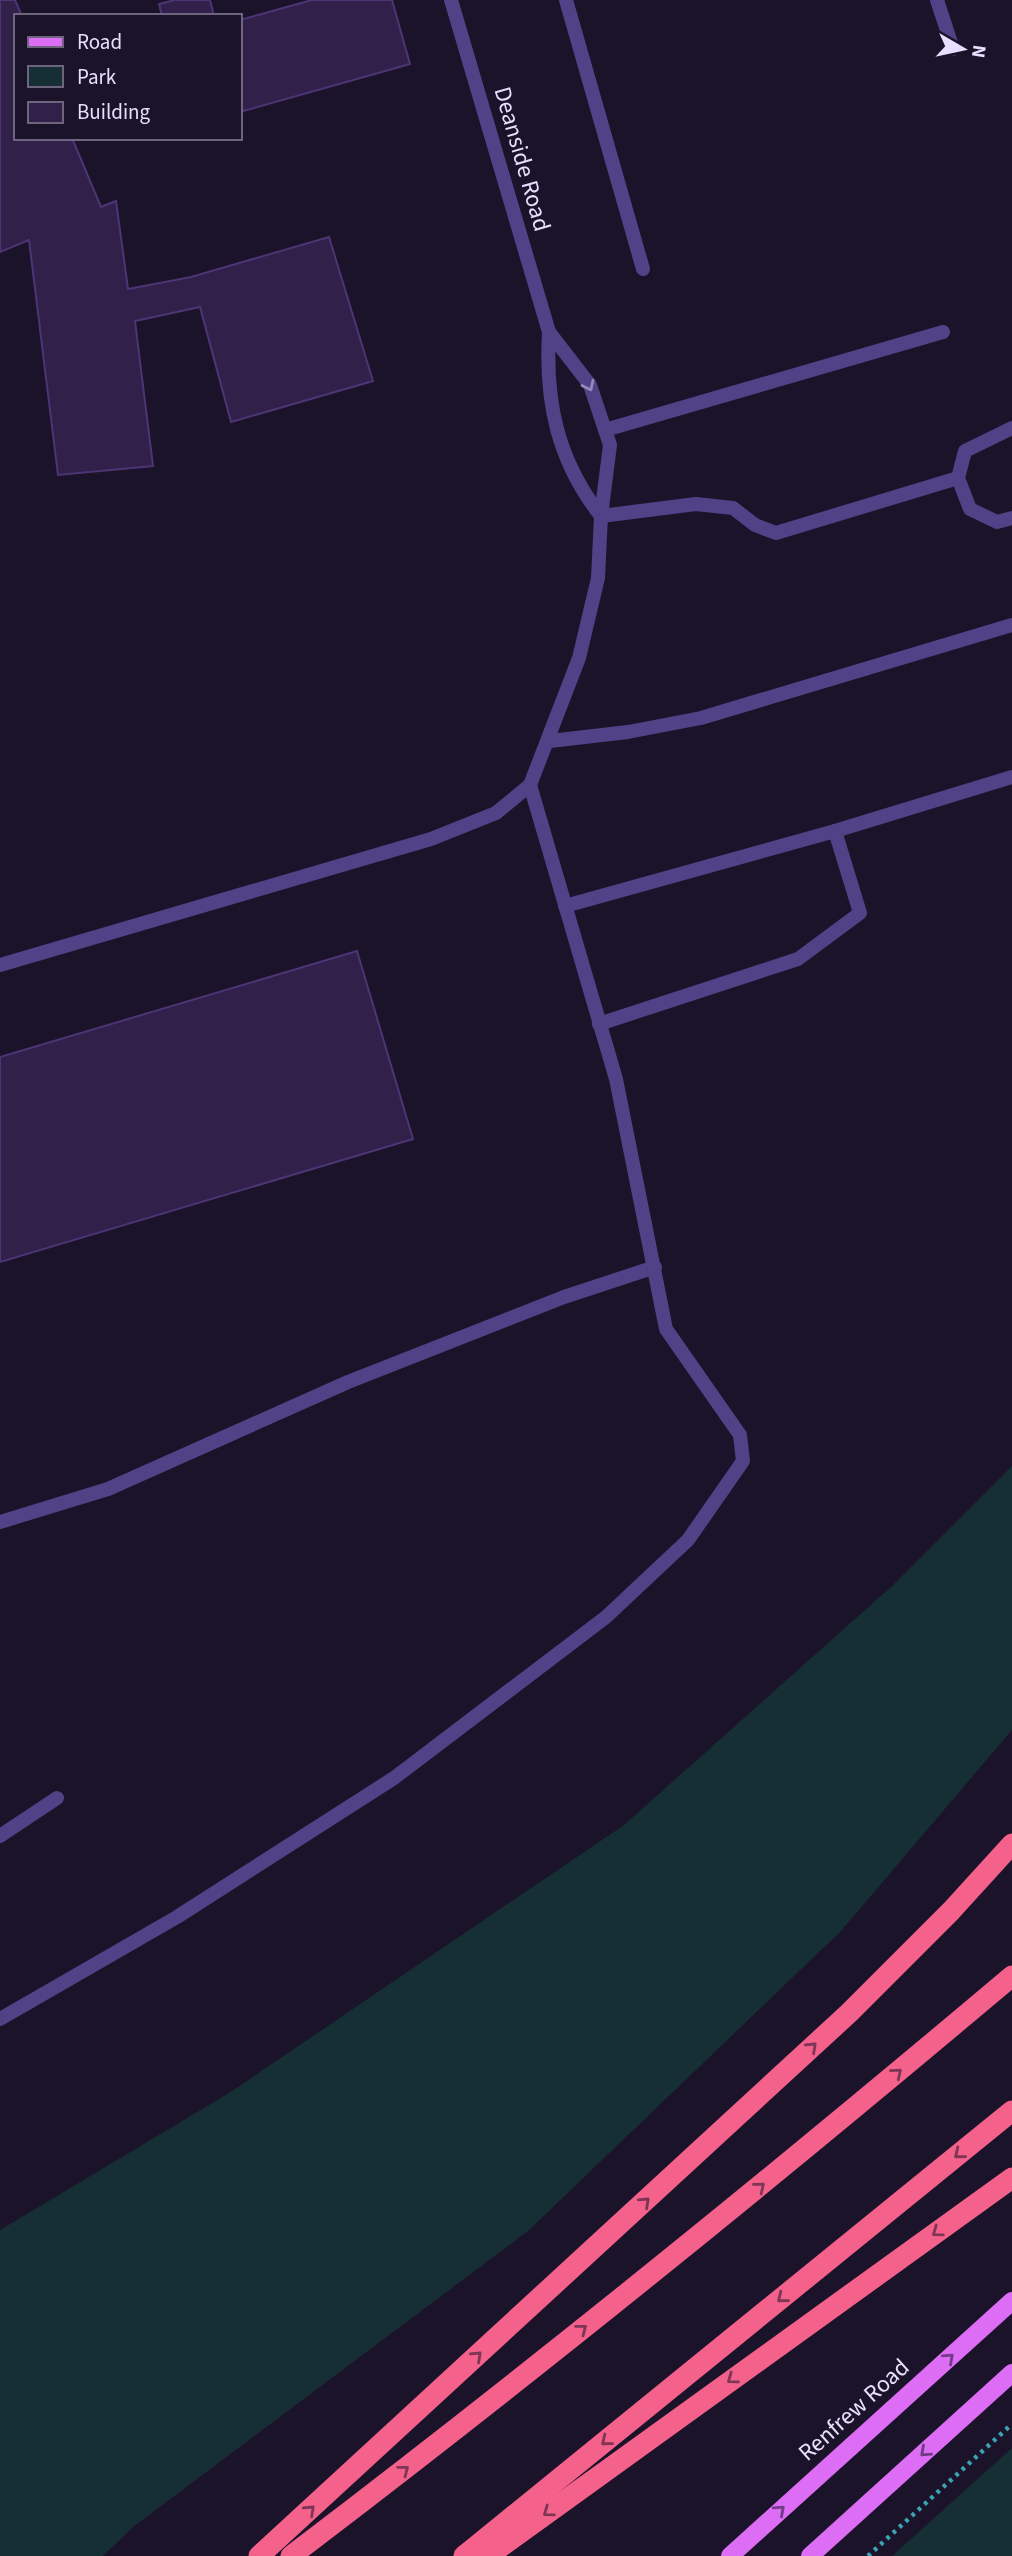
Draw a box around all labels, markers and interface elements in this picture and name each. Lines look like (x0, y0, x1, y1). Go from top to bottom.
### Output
legend (14, 14, 242, 140)
north arrow (928, 14, 998, 84)
text: Road (77, 27, 122, 57)
text: N (964, 43, 993, 60)
text: Park (77, 62, 117, 92)
street label: Deanside Road (485, 83, 559, 235)
text: Building (77, 97, 151, 127)
one-way arrow (581, 379, 594, 392)
one-way arrow (804, 2043, 817, 2056)
one-way arrow (888, 2069, 901, 2081)
one-way arrow (954, 2146, 967, 2159)
one-way arrow (751, 2183, 764, 2195)
one-way arrow (637, 2198, 650, 2210)
one-way arrow (932, 2224, 945, 2236)
one-way arrow (778, 2289, 790, 2302)
one-way arrow (575, 2325, 587, 2338)
street label: Renfrew Road (791, 2350, 917, 2470)
one-way arrow (469, 2352, 482, 2364)
one-way arrow (941, 2353, 954, 2366)
one-way arrow (728, 2371, 740, 2383)
one-way arrow (601, 2433, 614, 2445)
one-way arrow (920, 2444, 933, 2456)
one-way arrow (396, 2466, 408, 2479)
one-way arrow (543, 2504, 556, 2517)
one-way arrow (302, 2506, 315, 2518)
one-way arrow (772, 2506, 785, 2518)

